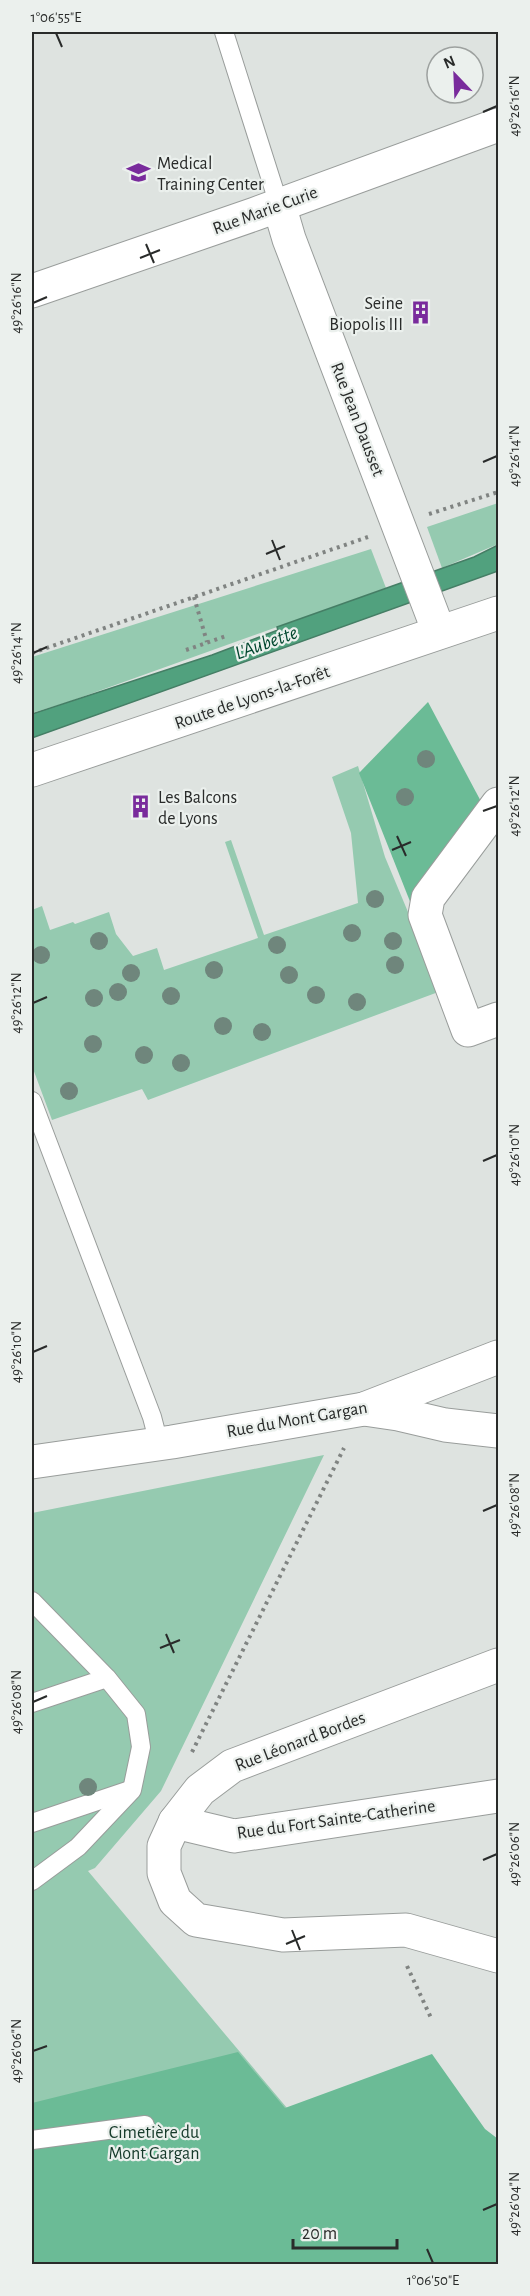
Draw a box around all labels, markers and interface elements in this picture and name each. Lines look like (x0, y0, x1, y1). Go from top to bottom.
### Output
text: 1°06'55"E (31, 10, 82, 25)
north arrow (425, 45, 485, 105)
text: N (441, 53, 458, 72)
text: 49°26'16"N (507, 75, 522, 137)
place label: Medical Training Center (157, 155, 264, 194)
school or university icon: Medical Training Center (126, 160, 152, 186)
street label: Rue Marie Curie (210, 184, 320, 238)
text: 49°26'16"N (9, 272, 24, 334)
place label: Seine Biopolis III (329, 295, 403, 334)
building icon: Seine Biopolis III (408, 300, 434, 326)
street label: Rue Jean Dausset (327, 360, 387, 479)
text: 49°26'14"N (507, 425, 522, 487)
text: 49°26'14"N (9, 622, 24, 684)
water label: L'Aubette (232, 622, 301, 663)
street label: Route de Lyons-la-Forêt (172, 663, 332, 733)
text: 49°26'12"N (507, 775, 522, 837)
place label: Les Balcons de Lyons (158, 789, 237, 828)
building icon: Les Balcons de Lyons (127, 794, 153, 820)
text: 49°26'12"N (9, 972, 24, 1034)
text: 49°26'10"N (507, 1124, 522, 1186)
text: 49°26'10"N (9, 1321, 24, 1383)
street label: Rue du Mont Gargan (225, 1399, 369, 1441)
text: 49°26'08"N (507, 1473, 522, 1537)
text: 49°26'08"N (9, 1670, 24, 1734)
street label: Rue Léonard Bordes (233, 1709, 368, 1775)
street label: Rue du Fort Sainte-Catherine (236, 1797, 436, 1843)
text: 49°26'06"N (507, 1822, 522, 1886)
text: 49°26'06"N (9, 2019, 24, 2083)
park label: Cimetière du Mont Gargan (108, 2124, 200, 2163)
text: 49°26'04"N (507, 2172, 522, 2236)
scale bar (293, 2212, 396, 2250)
text: 20 m (302, 2225, 337, 2243)
text: 1°06'50"E (407, 2273, 459, 2288)

